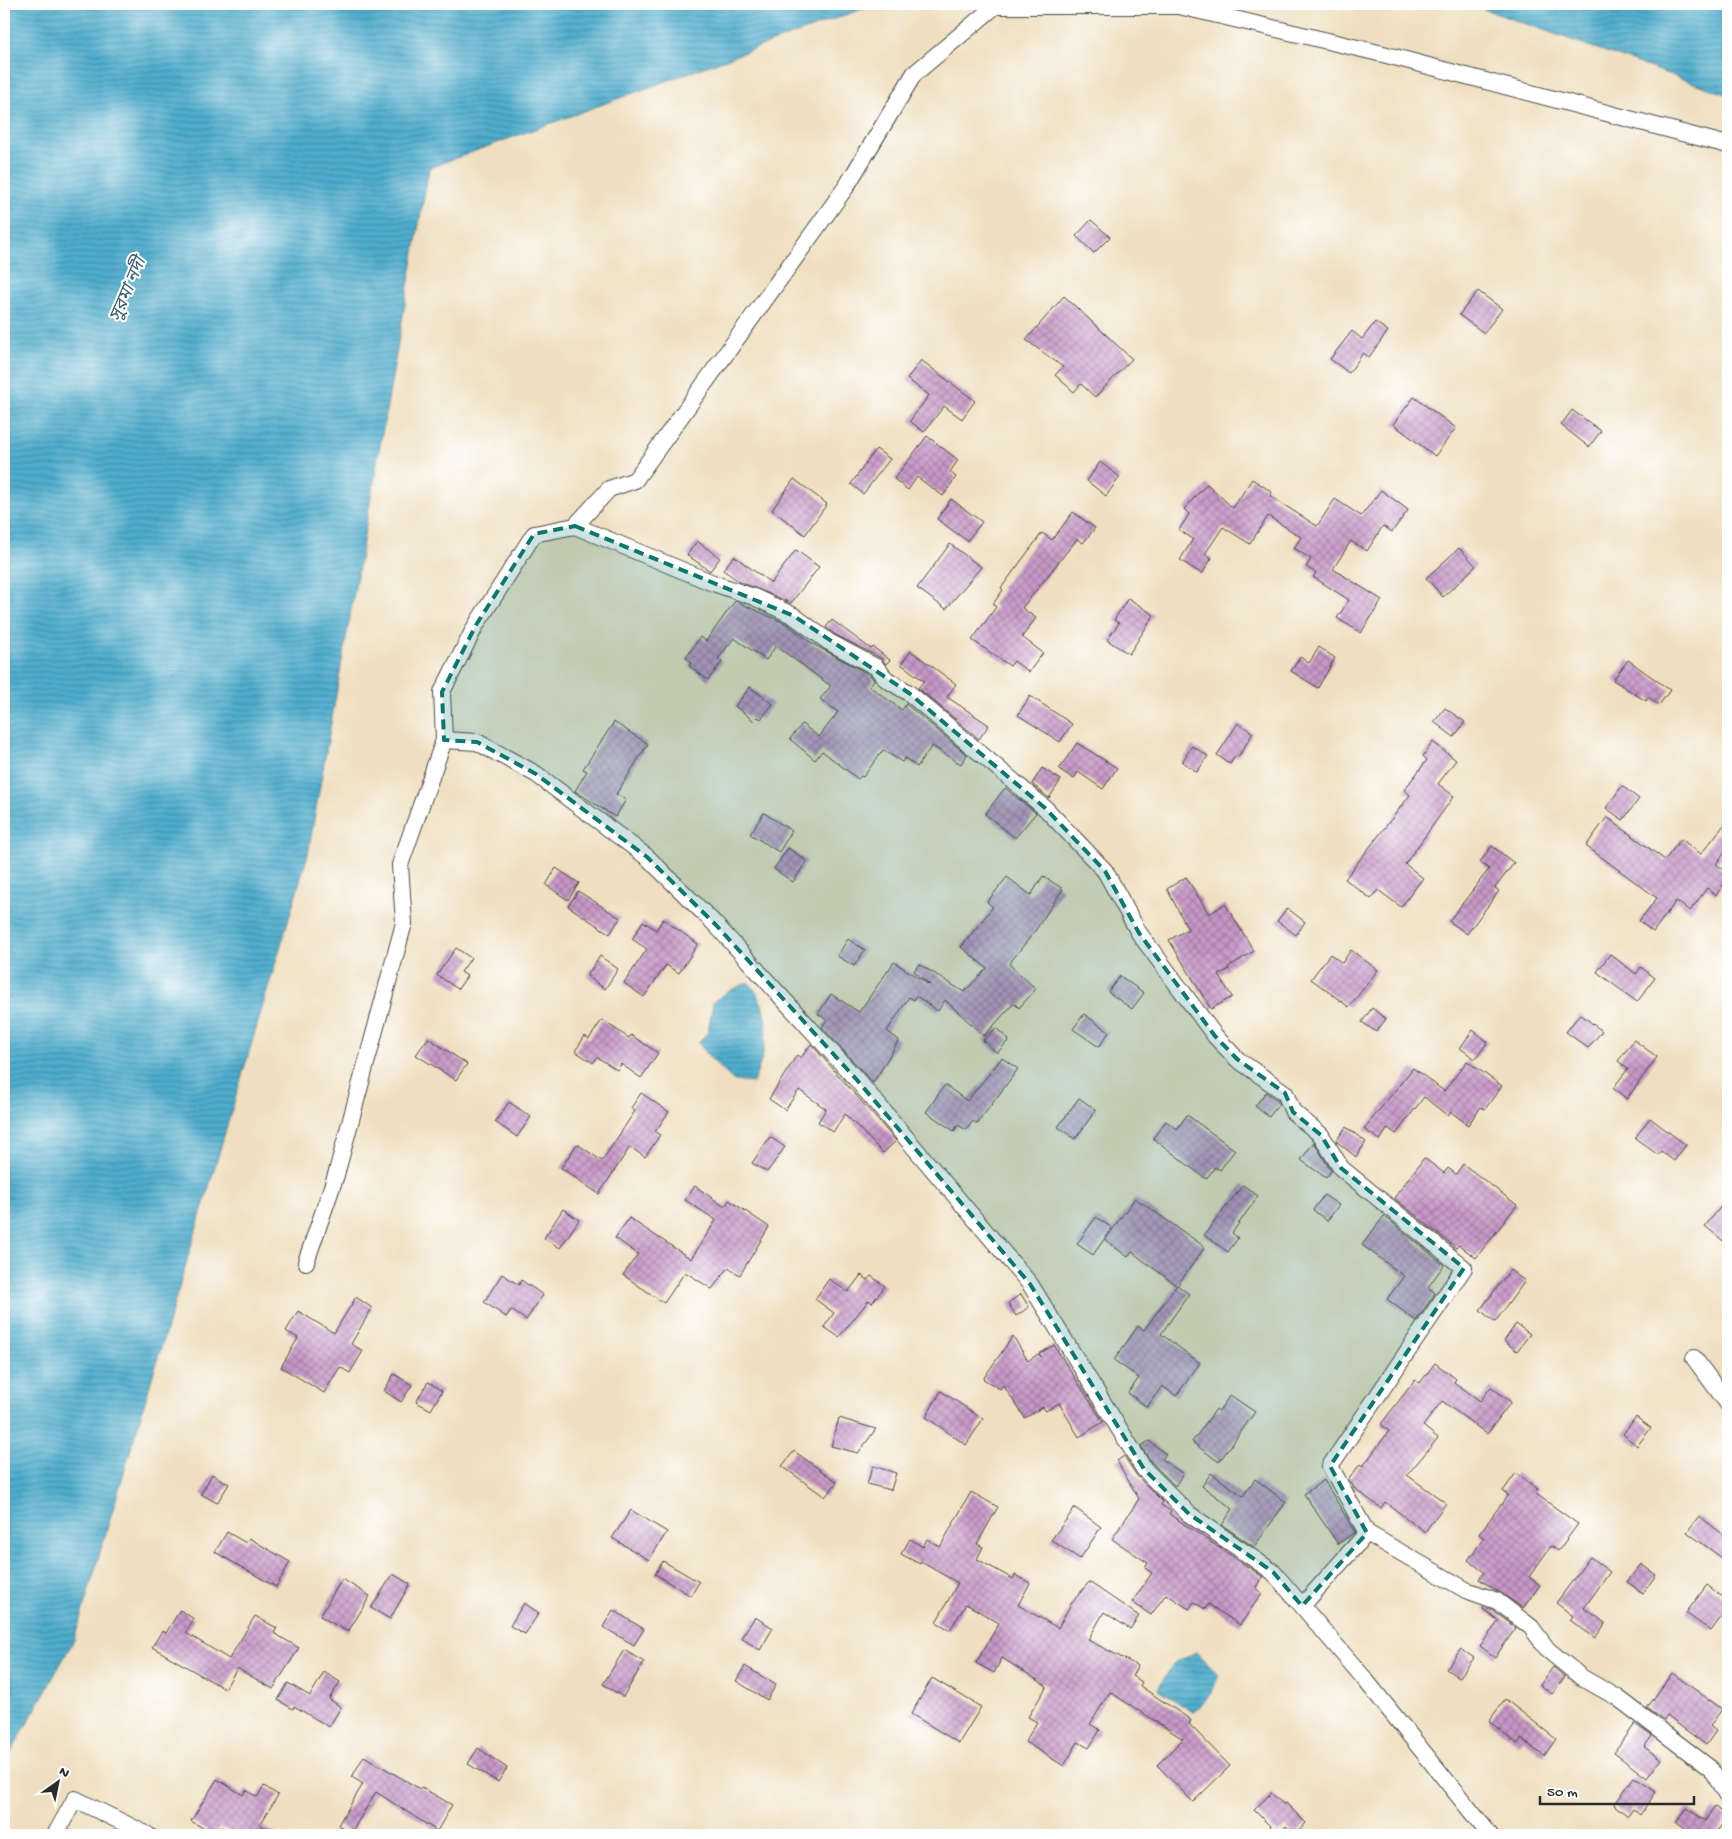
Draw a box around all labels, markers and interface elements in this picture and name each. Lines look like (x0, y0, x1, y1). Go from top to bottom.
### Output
water label: সুরমা নদী (104, 251, 153, 325)
north arrow (32, 1756, 82, 1806)
text: N (55, 1764, 72, 1783)
scale bar (1540, 1774, 1693, 1806)
text: 50 m (1547, 1784, 1578, 1802)

